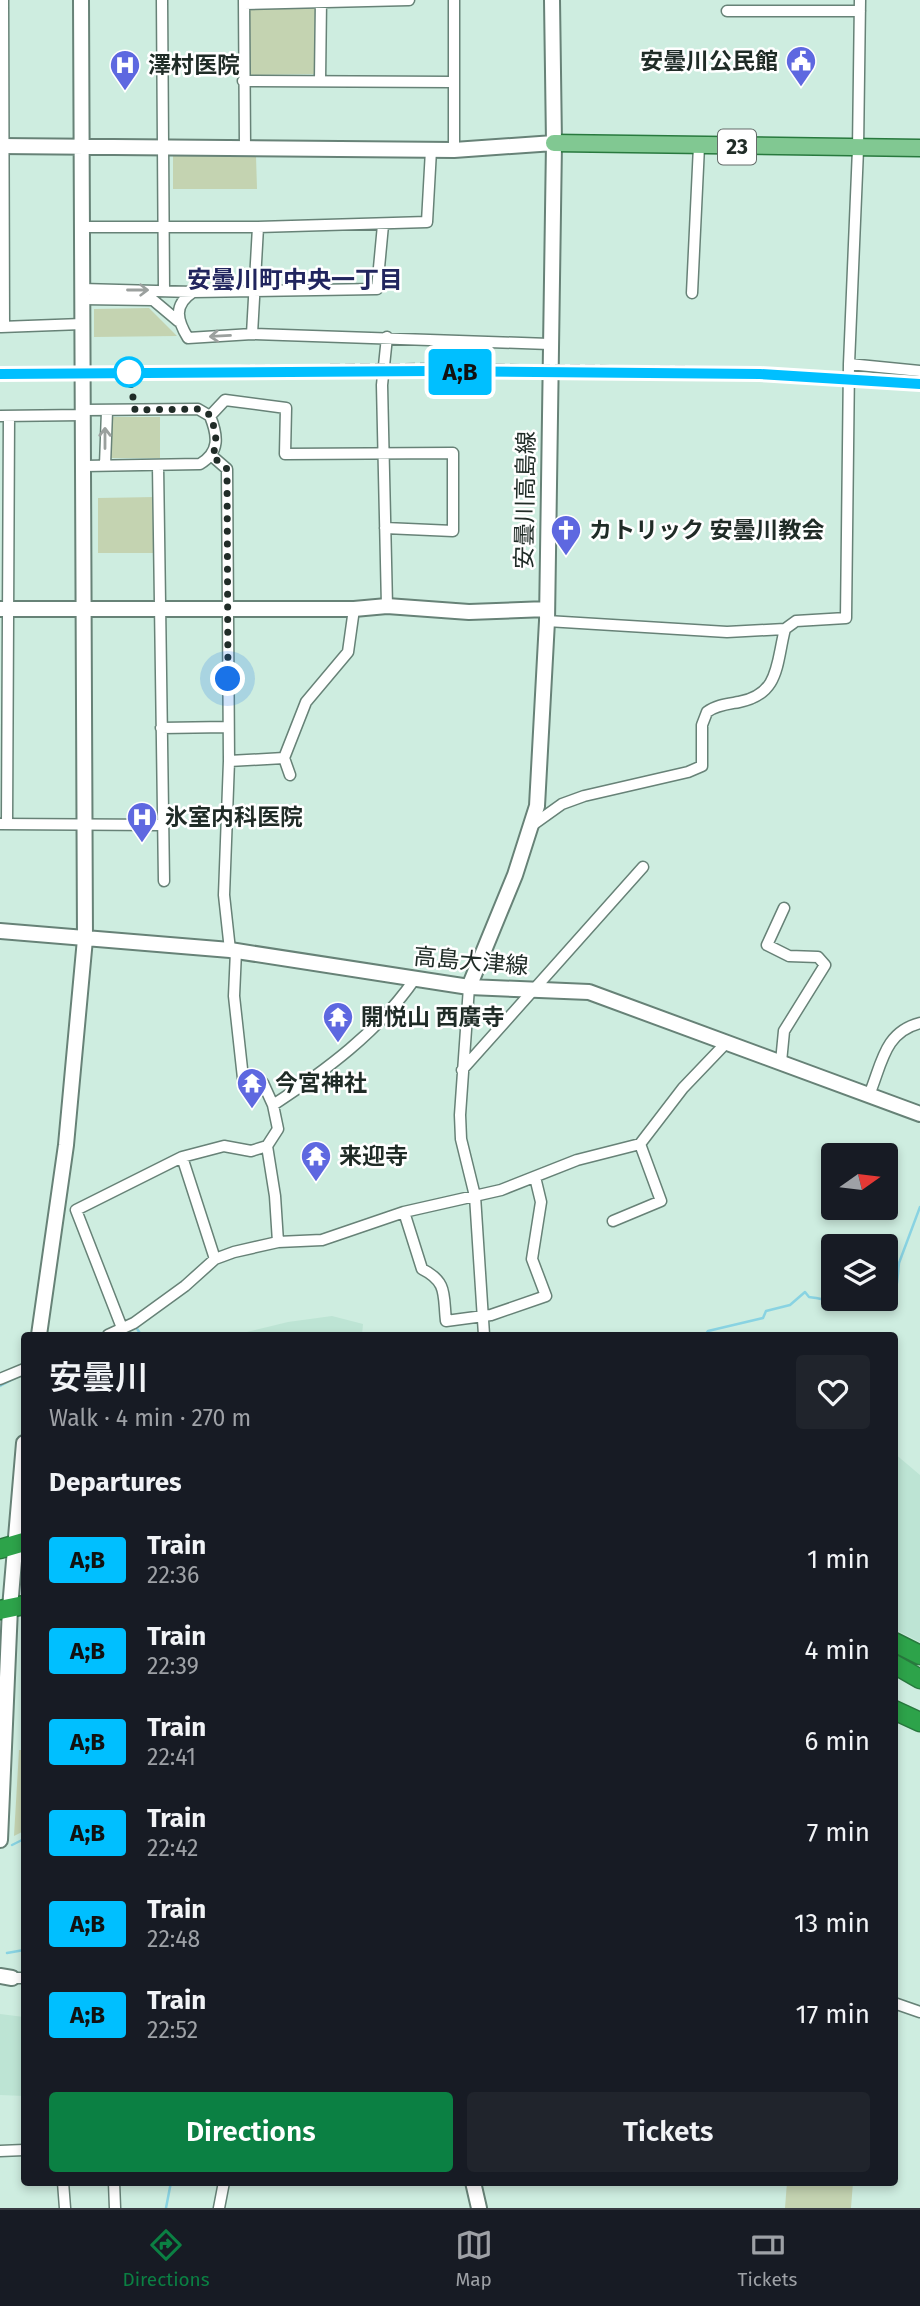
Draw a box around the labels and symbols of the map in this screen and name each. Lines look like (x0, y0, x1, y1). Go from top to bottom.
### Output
public building icon: 安曇川公民館 (784, 44, 818, 88)
place label: 安曇川公民館 (640, 47, 778, 75)
hospital icon: 澤村医院 (108, 48, 142, 92)
place label: 澤村医院 (148, 51, 240, 79)
road number: 23 (718, 130, 756, 164)
district label: 安曇川町中央一丁目 (187, 266, 403, 294)
one-way arrow (126, 283, 149, 297)
one-way arrow (210, 330, 232, 343)
line badge: A;B (420, 349, 500, 395)
unlabelled marker (114, 357, 144, 387)
one-way arrow (98, 427, 112, 450)
street label: 安曇川高島線 (510, 431, 540, 569)
church icon: カトリック 安曇川教会 (549, 513, 583, 557)
place label: カトリック 安曇川教会 (589, 516, 824, 544)
your location (210, 661, 245, 696)
hospital icon: 氷室内科医院 (125, 800, 159, 844)
place label: 氷室内科医院 (165, 803, 303, 831)
street label: 高島大津線 (412, 942, 530, 980)
temple icon: 開悦山 西廣寺 (321, 1000, 355, 1044)
place label: 開悦山 西廣寺 (361, 1003, 504, 1031)
temple icon: 今宮神社 (235, 1066, 269, 1110)
place label: 今宮神社 (275, 1069, 367, 1097)
temple icon: 来迎寺 (299, 1139, 333, 1183)
place label: 来迎寺 (339, 1142, 408, 1170)
north arrow (821, 1143, 898, 1220)

